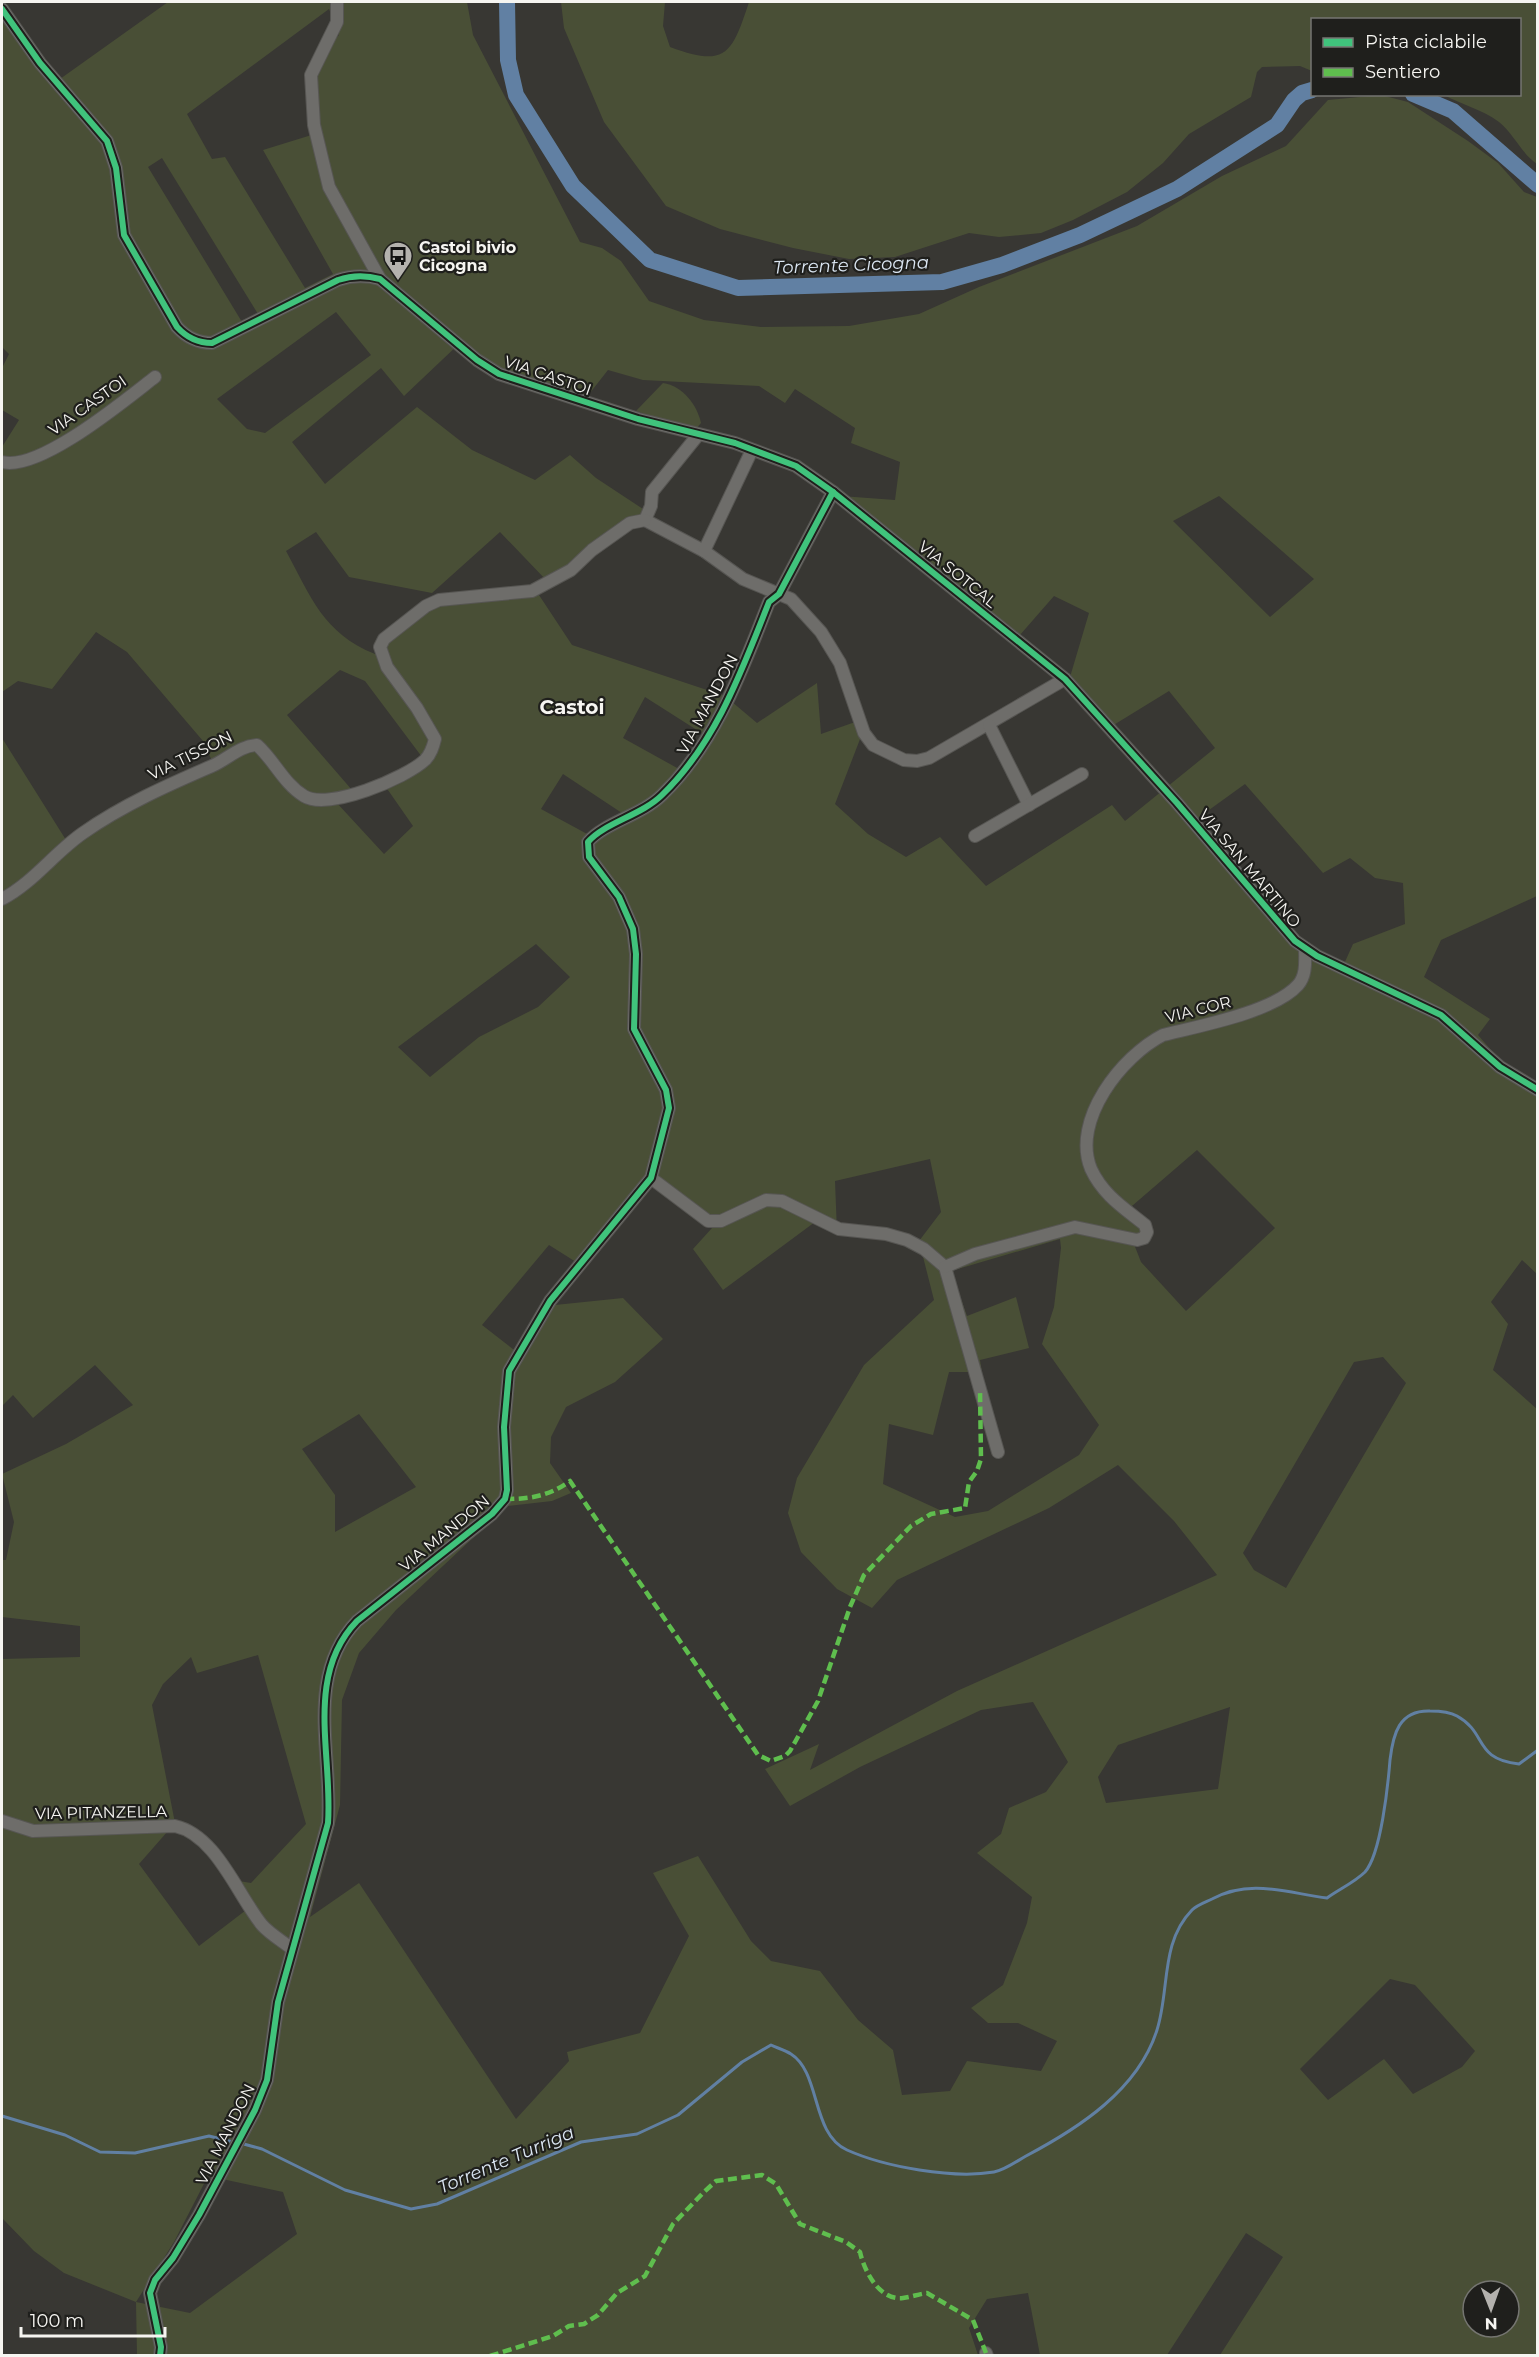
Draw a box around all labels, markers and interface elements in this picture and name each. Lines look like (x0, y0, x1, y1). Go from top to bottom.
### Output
legend (1311, 18, 1521, 96)
text: Pista ciclabile (1365, 31, 1487, 53)
text: Sentiero (1365, 61, 1440, 83)
place label: Castoi bivio Cicogna (419, 238, 516, 275)
bus stop icon: Castoi bivio Cicogna (382, 240, 414, 282)
water label: Torrente Cicogna (773, 251, 929, 279)
street label: VIA CASTOI (502, 352, 594, 399)
street label: VIA CASTOI (45, 372, 130, 439)
street label: VIA SOTCAL (915, 537, 1001, 612)
street label: VIA MANDON (673, 651, 742, 758)
district label: Castoi (540, 695, 604, 719)
street label: VIA TISSON (145, 727, 236, 784)
street label: VIA SAN MARTINO (1195, 805, 1305, 931)
street label: VIA COR (1163, 992, 1233, 1027)
street label: VIA MANDON (395, 1491, 493, 1576)
street label: VIA PITANZELLA (35, 1802, 168, 1823)
street label: VIA MANDON (192, 2081, 259, 2188)
water label: Torrente Turriga (434, 2121, 578, 2199)
north arrow (1461, 2279, 1521, 2339)
scale bar (21, 2300, 165, 2338)
text: 100 m (30, 2310, 84, 2332)
text: N (1485, 2314, 1498, 2333)

